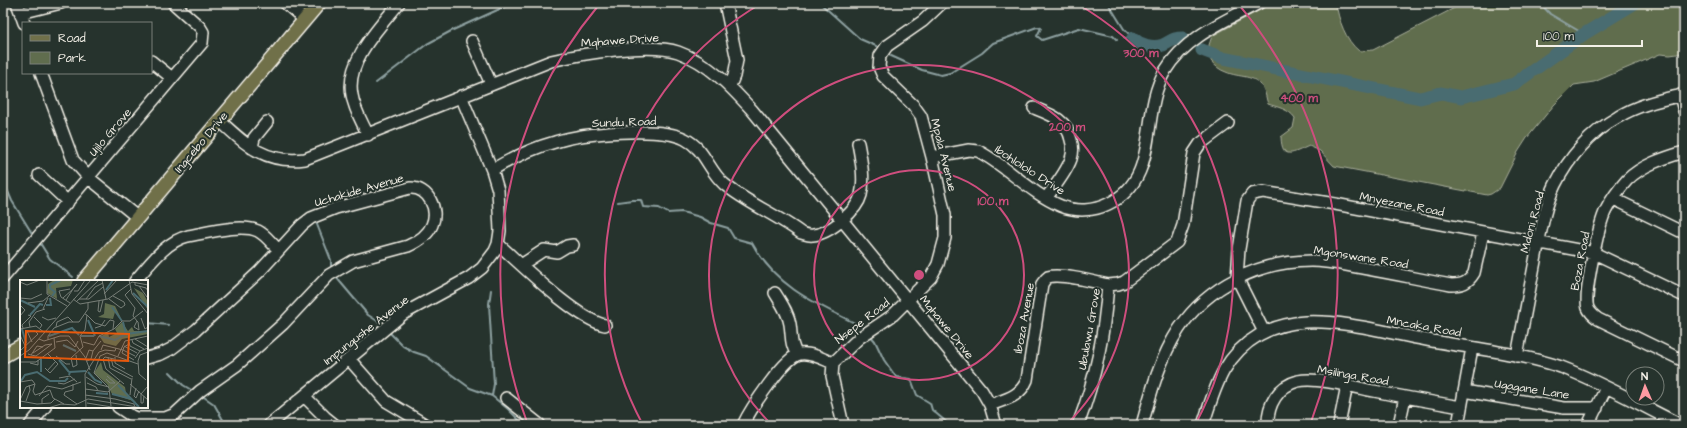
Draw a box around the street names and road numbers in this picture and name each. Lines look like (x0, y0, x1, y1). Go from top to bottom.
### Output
street label: Mqhawe Drive (580, 29, 660, 52)
street label: Ujilo Grove (85, 104, 136, 160)
street label: Ingcebo Drive (171, 108, 233, 177)
street label: Sundu Road (592, 113, 657, 132)
street label: Mpala Avenue (926, 117, 961, 194)
street label: Ibohlololo Drive (991, 141, 1069, 200)
street label: Uchakide Avenue (313, 169, 406, 211)
street label: Mnyezane Road (1358, 188, 1446, 222)
street label: Mdoni Road (1516, 189, 1549, 255)
street label: Boza Road (1566, 230, 1595, 292)
street label: Mgonswane Road (1312, 242, 1409, 274)
street label: Iboza Avenue (1010, 281, 1039, 355)
street label: Ubulawu Grove (1074, 286, 1105, 371)
street label: Impungushe Avenue (320, 291, 414, 370)
street label: Mqhawe Drive (915, 292, 978, 363)
street label: Nsepe Road (831, 295, 893, 348)
street label: Mncaka Road (1385, 312, 1463, 341)
street label: Msilinga Road (1316, 361, 1390, 391)
street label: Ugagane Lane (1493, 375, 1571, 405)

